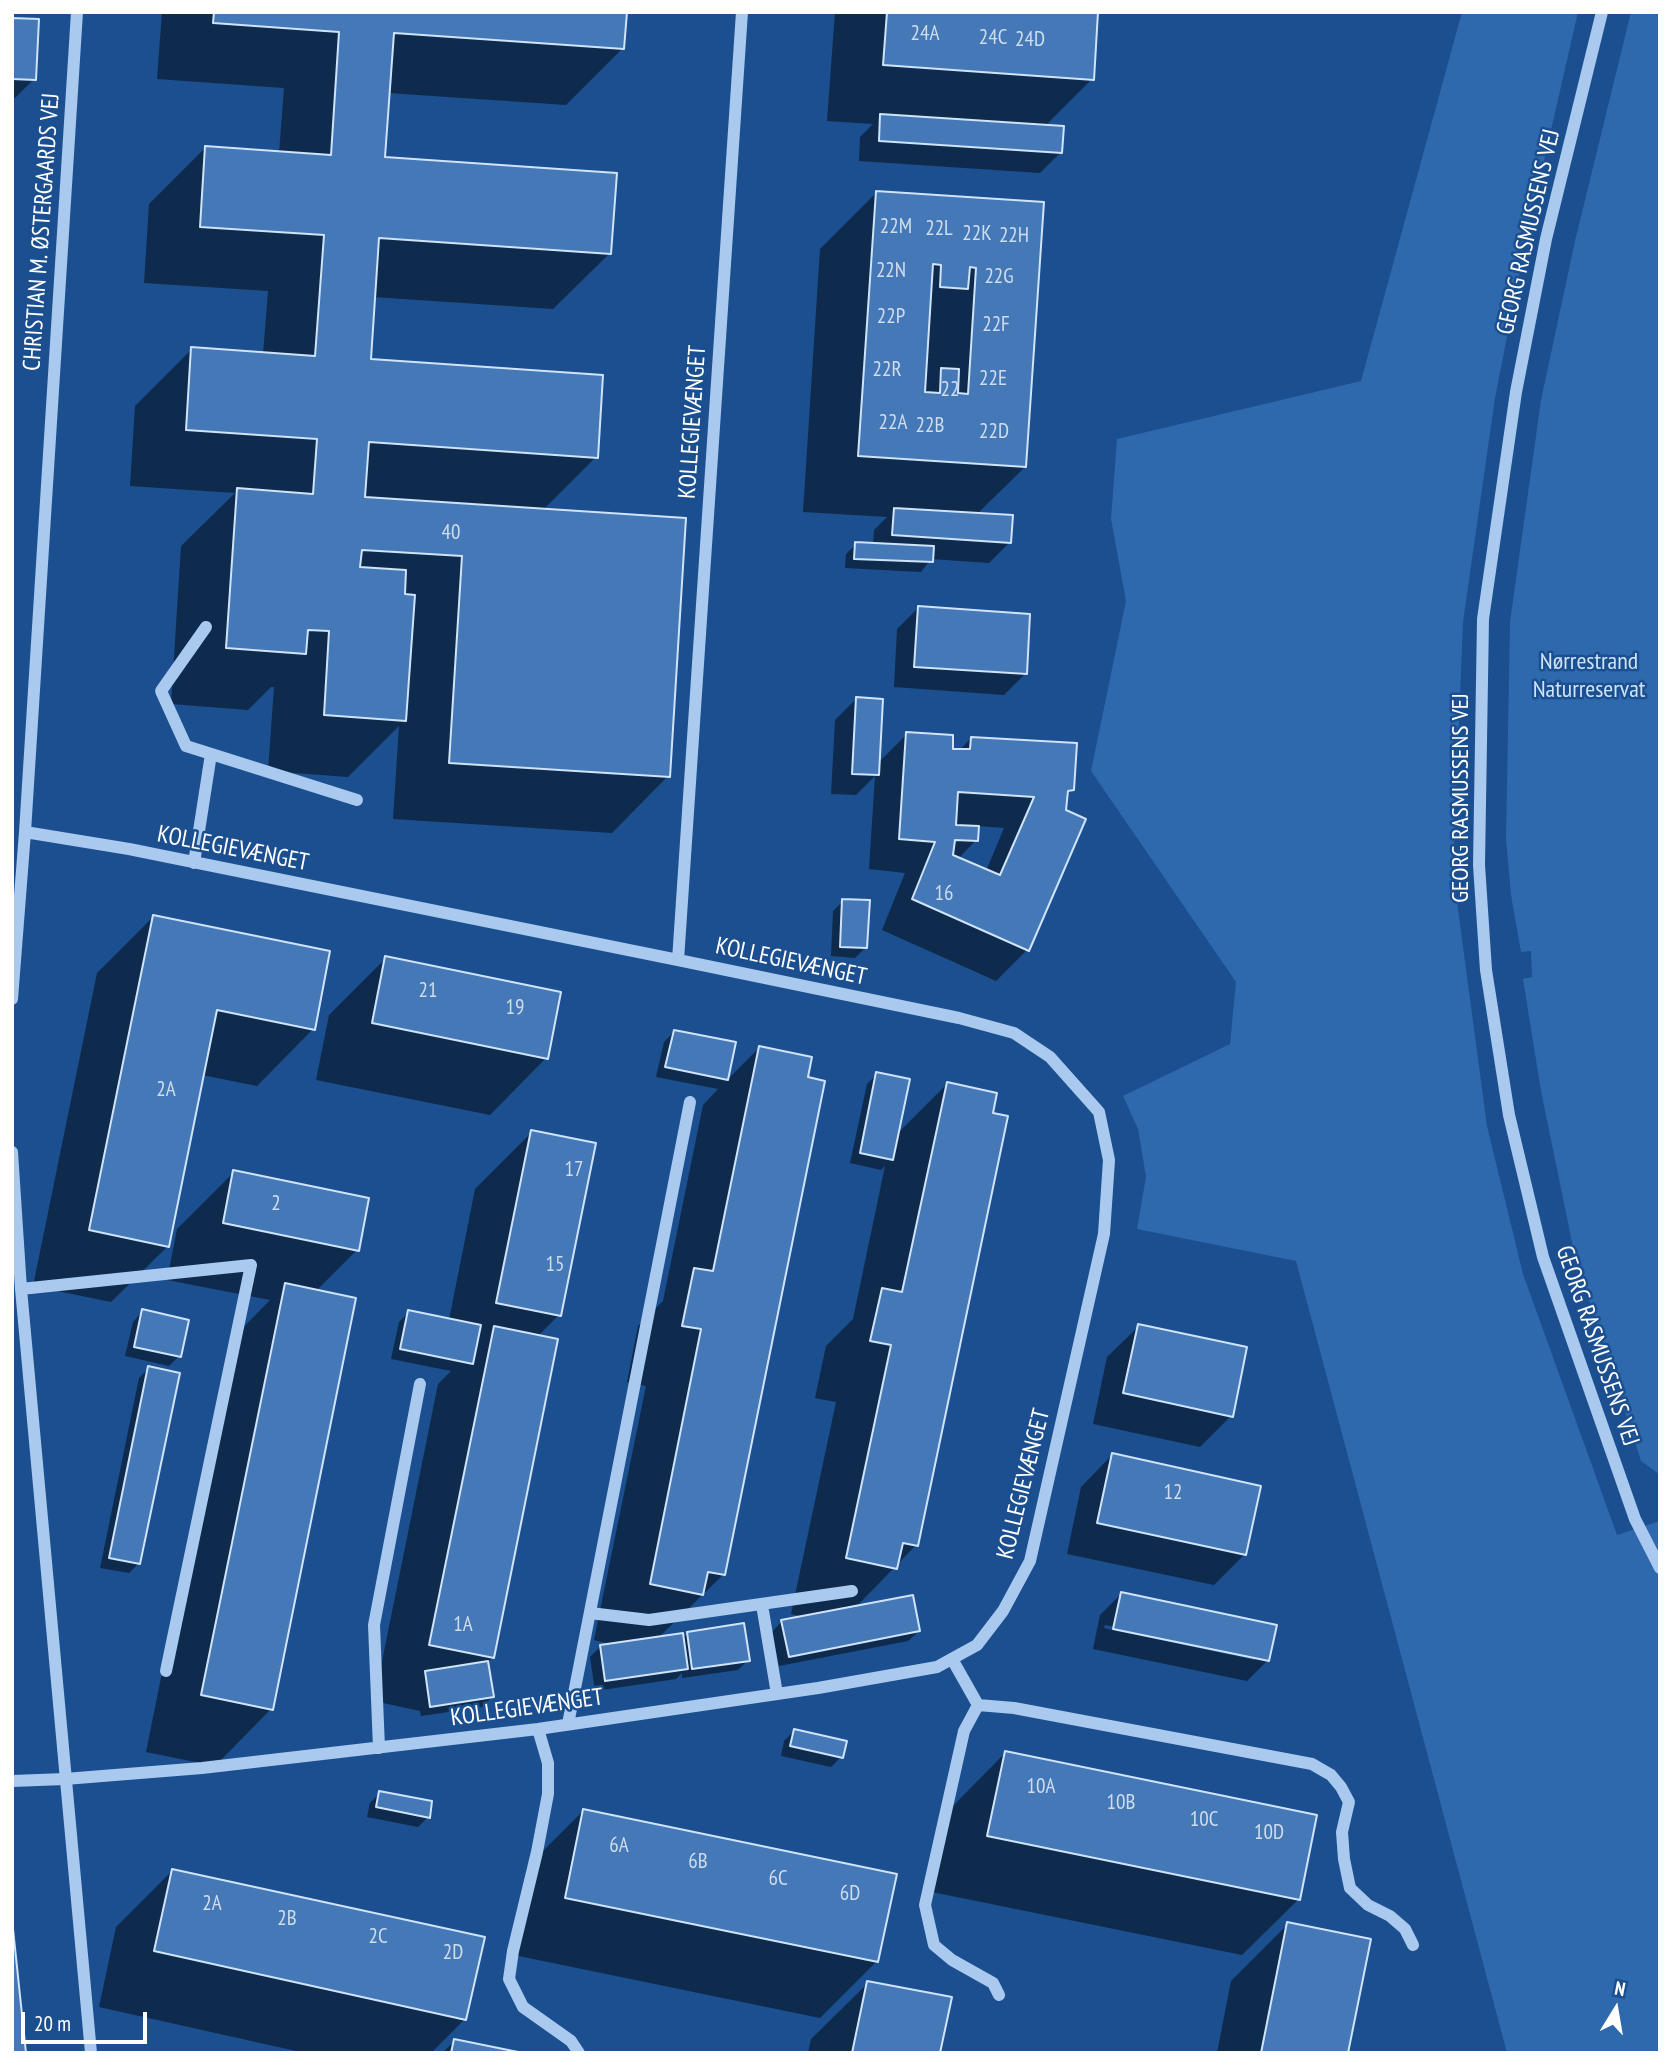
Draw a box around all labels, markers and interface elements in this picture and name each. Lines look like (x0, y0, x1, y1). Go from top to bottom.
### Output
house number: 24A (911, 21, 939, 47)
house number: 24C (979, 25, 1007, 51)
house number: 24D (1015, 27, 1045, 53)
street label: CHRISTIAN M. ØSTERGAARDS VEJ (18, 92, 66, 372)
street label: GEORG RASMUSSENS VEJ (1491, 127, 1567, 337)
house number: 22M (880, 214, 912, 240)
house number: 22L (925, 216, 953, 242)
house number: 22K (962, 221, 992, 247)
house number: 22H (999, 223, 1029, 249)
house number: 22N (876, 258, 906, 284)
house number: 22G (984, 264, 1014, 290)
house number: 22P (877, 304, 905, 330)
house number: 22F (982, 312, 1010, 338)
street label: KOLLEGIEVÆNGET (673, 344, 713, 500)
house number: 22R (873, 357, 901, 383)
house number: 22E (979, 366, 1007, 392)
house number: 22 (941, 377, 959, 403)
house number: 22A (879, 410, 907, 436)
house number: 22B (916, 413, 944, 439)
house number: 22D (979, 419, 1009, 445)
house number: 40 (442, 520, 460, 546)
park label: Nørrestrand Naturreservat (1533, 648, 1645, 704)
street label: GEORG RASMUSSENS VEJ (1447, 693, 1475, 903)
street label: KOLLEGIEVÆNGET (155, 820, 311, 878)
house number: 16 (935, 881, 953, 907)
street label: KOLLEGIEVÆNGET (713, 932, 869, 992)
house number: 21 (419, 978, 437, 1004)
house number: 19 (506, 995, 524, 1021)
house number: 2A (156, 1077, 176, 1103)
house number: 17 (565, 1157, 583, 1183)
house number: 2 (271, 1191, 281, 1217)
street label: GEORG RASMUSSENS VEJ (1549, 1242, 1645, 1450)
house number: 15 (546, 1252, 564, 1278)
street label: KOLLEGIEVÆNGET (991, 1406, 1057, 1562)
house number: 12 (1164, 1480, 1182, 1506)
house number: 1A (453, 1612, 473, 1638)
street label: KOLLEGIEVÆNGET (449, 1683, 605, 1733)
house number: 10A (1027, 1774, 1055, 1800)
house number: 10B (1107, 1790, 1135, 1816)
house number: 10C (1190, 1807, 1218, 1833)
house number: 10D (1254, 1820, 1284, 1846)
house number: 6A (609, 1833, 629, 1859)
house number: 6B (688, 1849, 708, 1875)
house number: 6C (768, 1866, 788, 1892)
house number: 6D (840, 1881, 860, 1907)
house number: 2A (202, 1891, 222, 1917)
house number: 2B (277, 1906, 297, 1932)
house number: 2C (368, 1924, 388, 1950)
house number: 2D (443, 1940, 463, 1966)
north arrow (1581, 1974, 1651, 2044)
text: N (1613, 1976, 1627, 2001)
scale bar (24, 1998, 150, 2042)
text: 20 m (34, 2010, 71, 2037)

